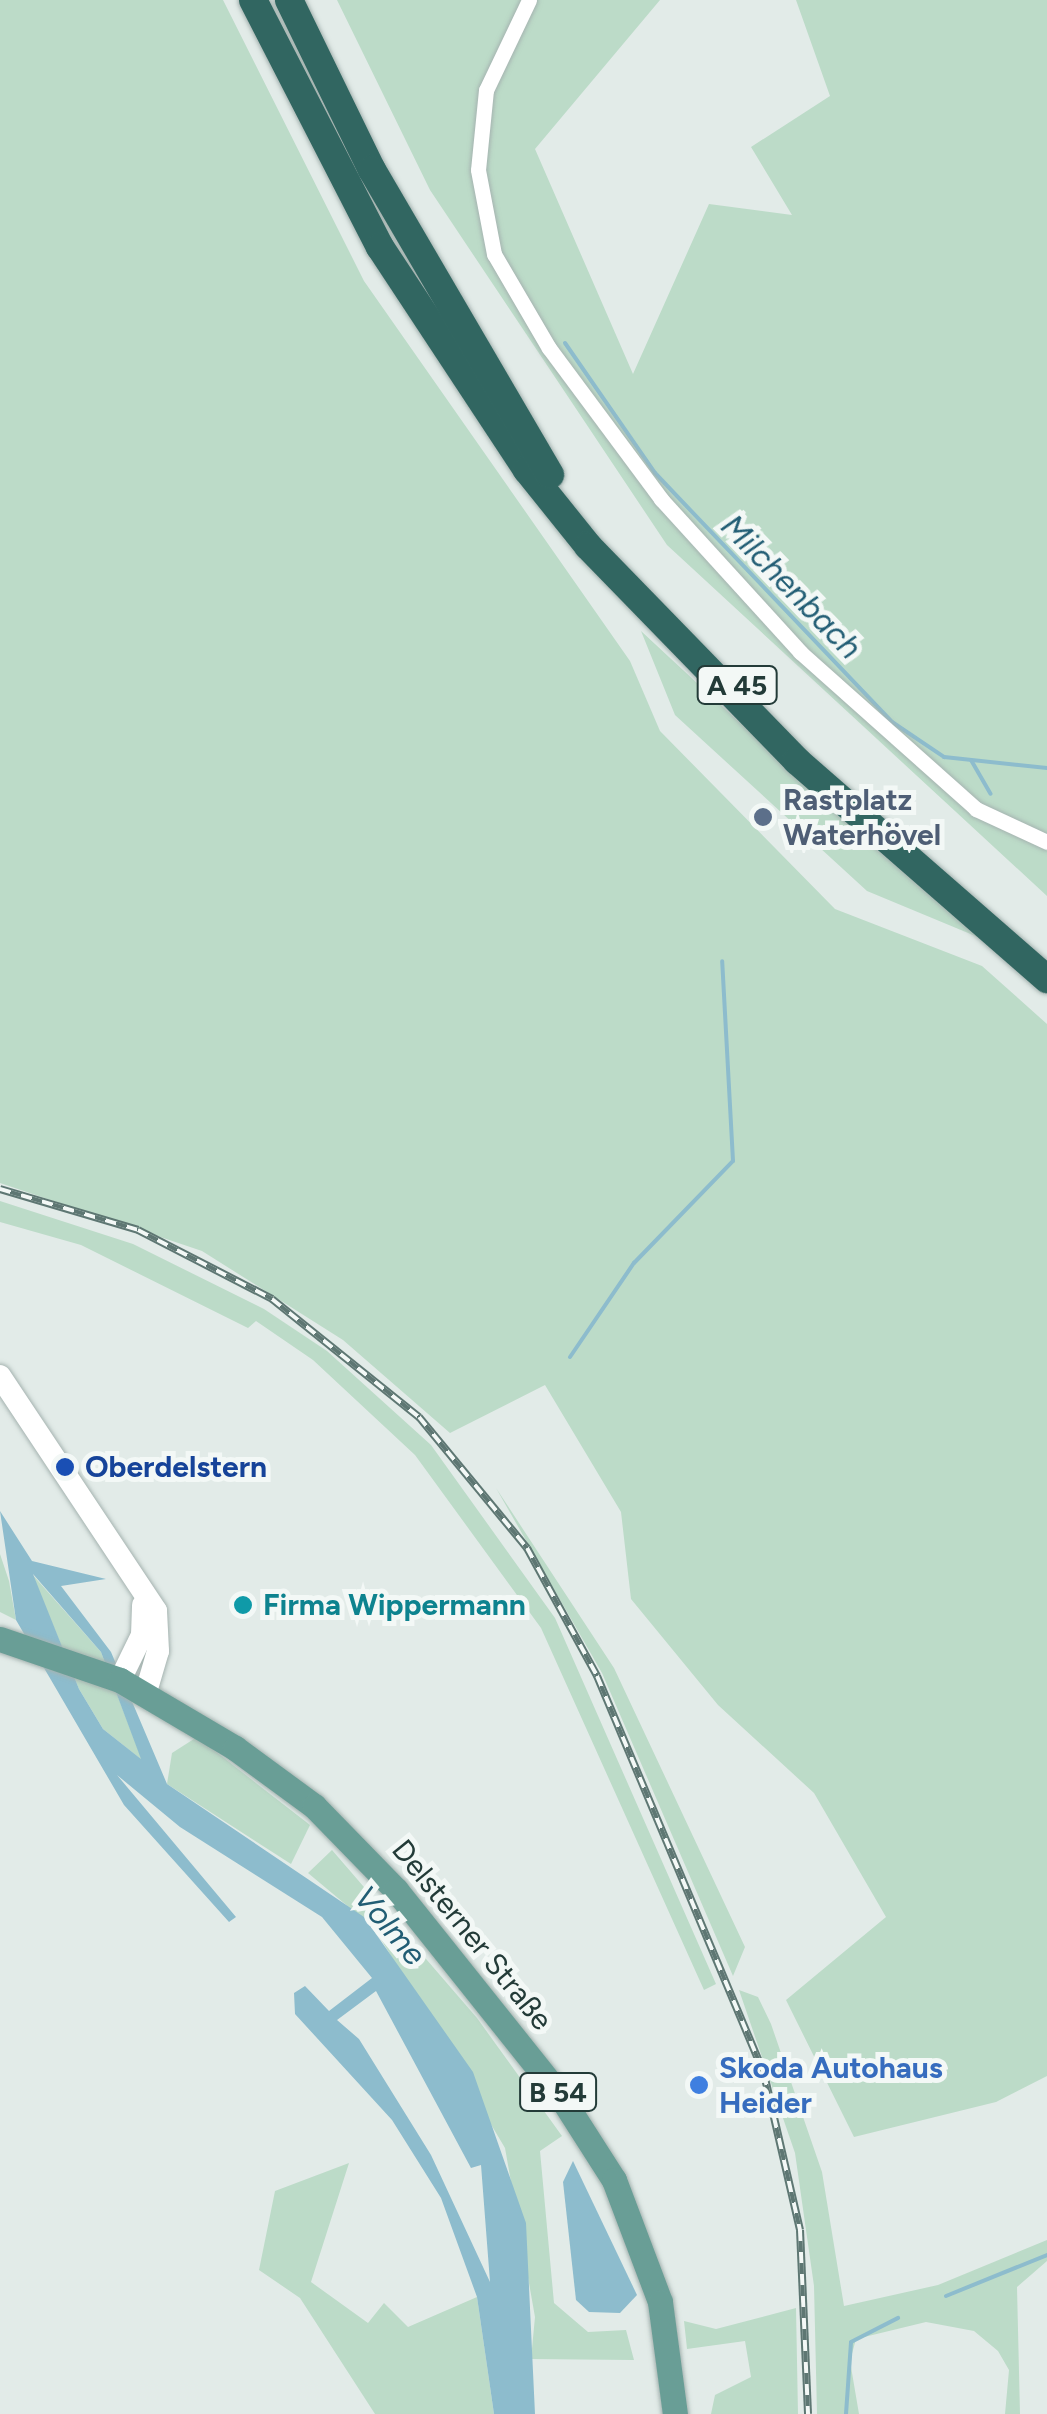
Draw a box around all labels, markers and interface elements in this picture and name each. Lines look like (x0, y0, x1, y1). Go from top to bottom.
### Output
water label: Milchenbach (713, 507, 869, 667)
road number: A 45 (694, 662, 780, 708)
place label: Rastplatz Waterhövel (783, 782, 941, 852)
marker: Rastplatz Waterhövel (752, 806, 774, 828)
place label: Oberdelstern (85, 1449, 267, 1485)
marker: Oberdelstern (54, 1456, 76, 1478)
place label: Firma Wippermann (263, 1587, 526, 1623)
marker: Firma Wippermann (232, 1594, 254, 1616)
street label: Delsterner Straße (384, 1833, 560, 2037)
water label: Volme (346, 1879, 434, 1973)
place label: Skoda Autohaus Heider (719, 2050, 943, 2120)
road number: B 54 (518, 2069, 598, 2115)
marker: Skoda Autohaus Heider (688, 2074, 710, 2096)

